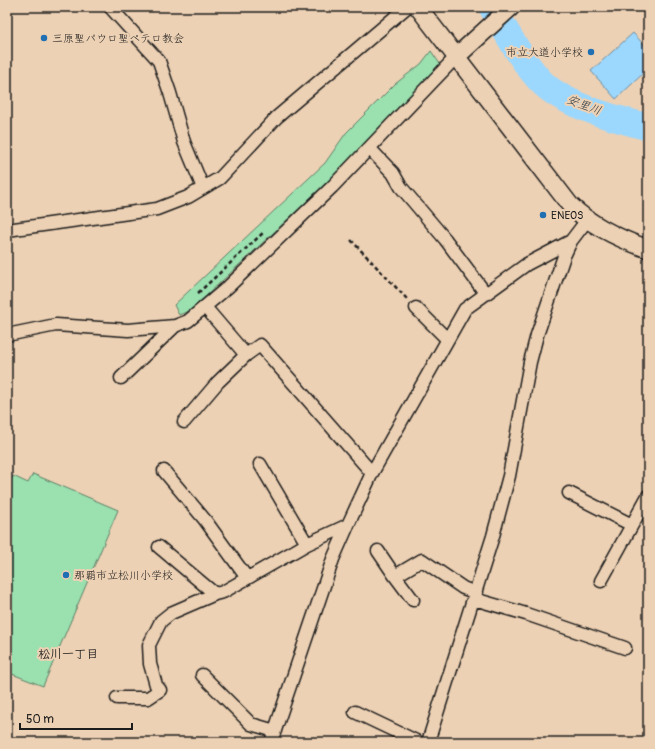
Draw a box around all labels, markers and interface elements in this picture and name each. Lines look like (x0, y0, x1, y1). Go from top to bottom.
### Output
place label: 三原聖パウロ聖ペテロ教会 (52, 32, 184, 45)
marker: 三原聖パウロ聖ペテロ教会 (39, 33, 49, 43)
place label: 市立大道小学校 (506, 46, 583, 59)
marker: 市立大道小学校 (586, 47, 596, 57)
water label: 安里川 (564, 92, 603, 119)
place label: ENEOS (551, 209, 584, 222)
marker: ENEOS (538, 210, 548, 220)
place label: 那覇市立松川小学校 (74, 569, 173, 582)
marker: 那覇市立松川小学校 (61, 570, 71, 580)
district label: 松川一丁目 (38, 647, 98, 662)
scale bar (20, 705, 132, 731)
text: 50 m (26, 712, 54, 727)

